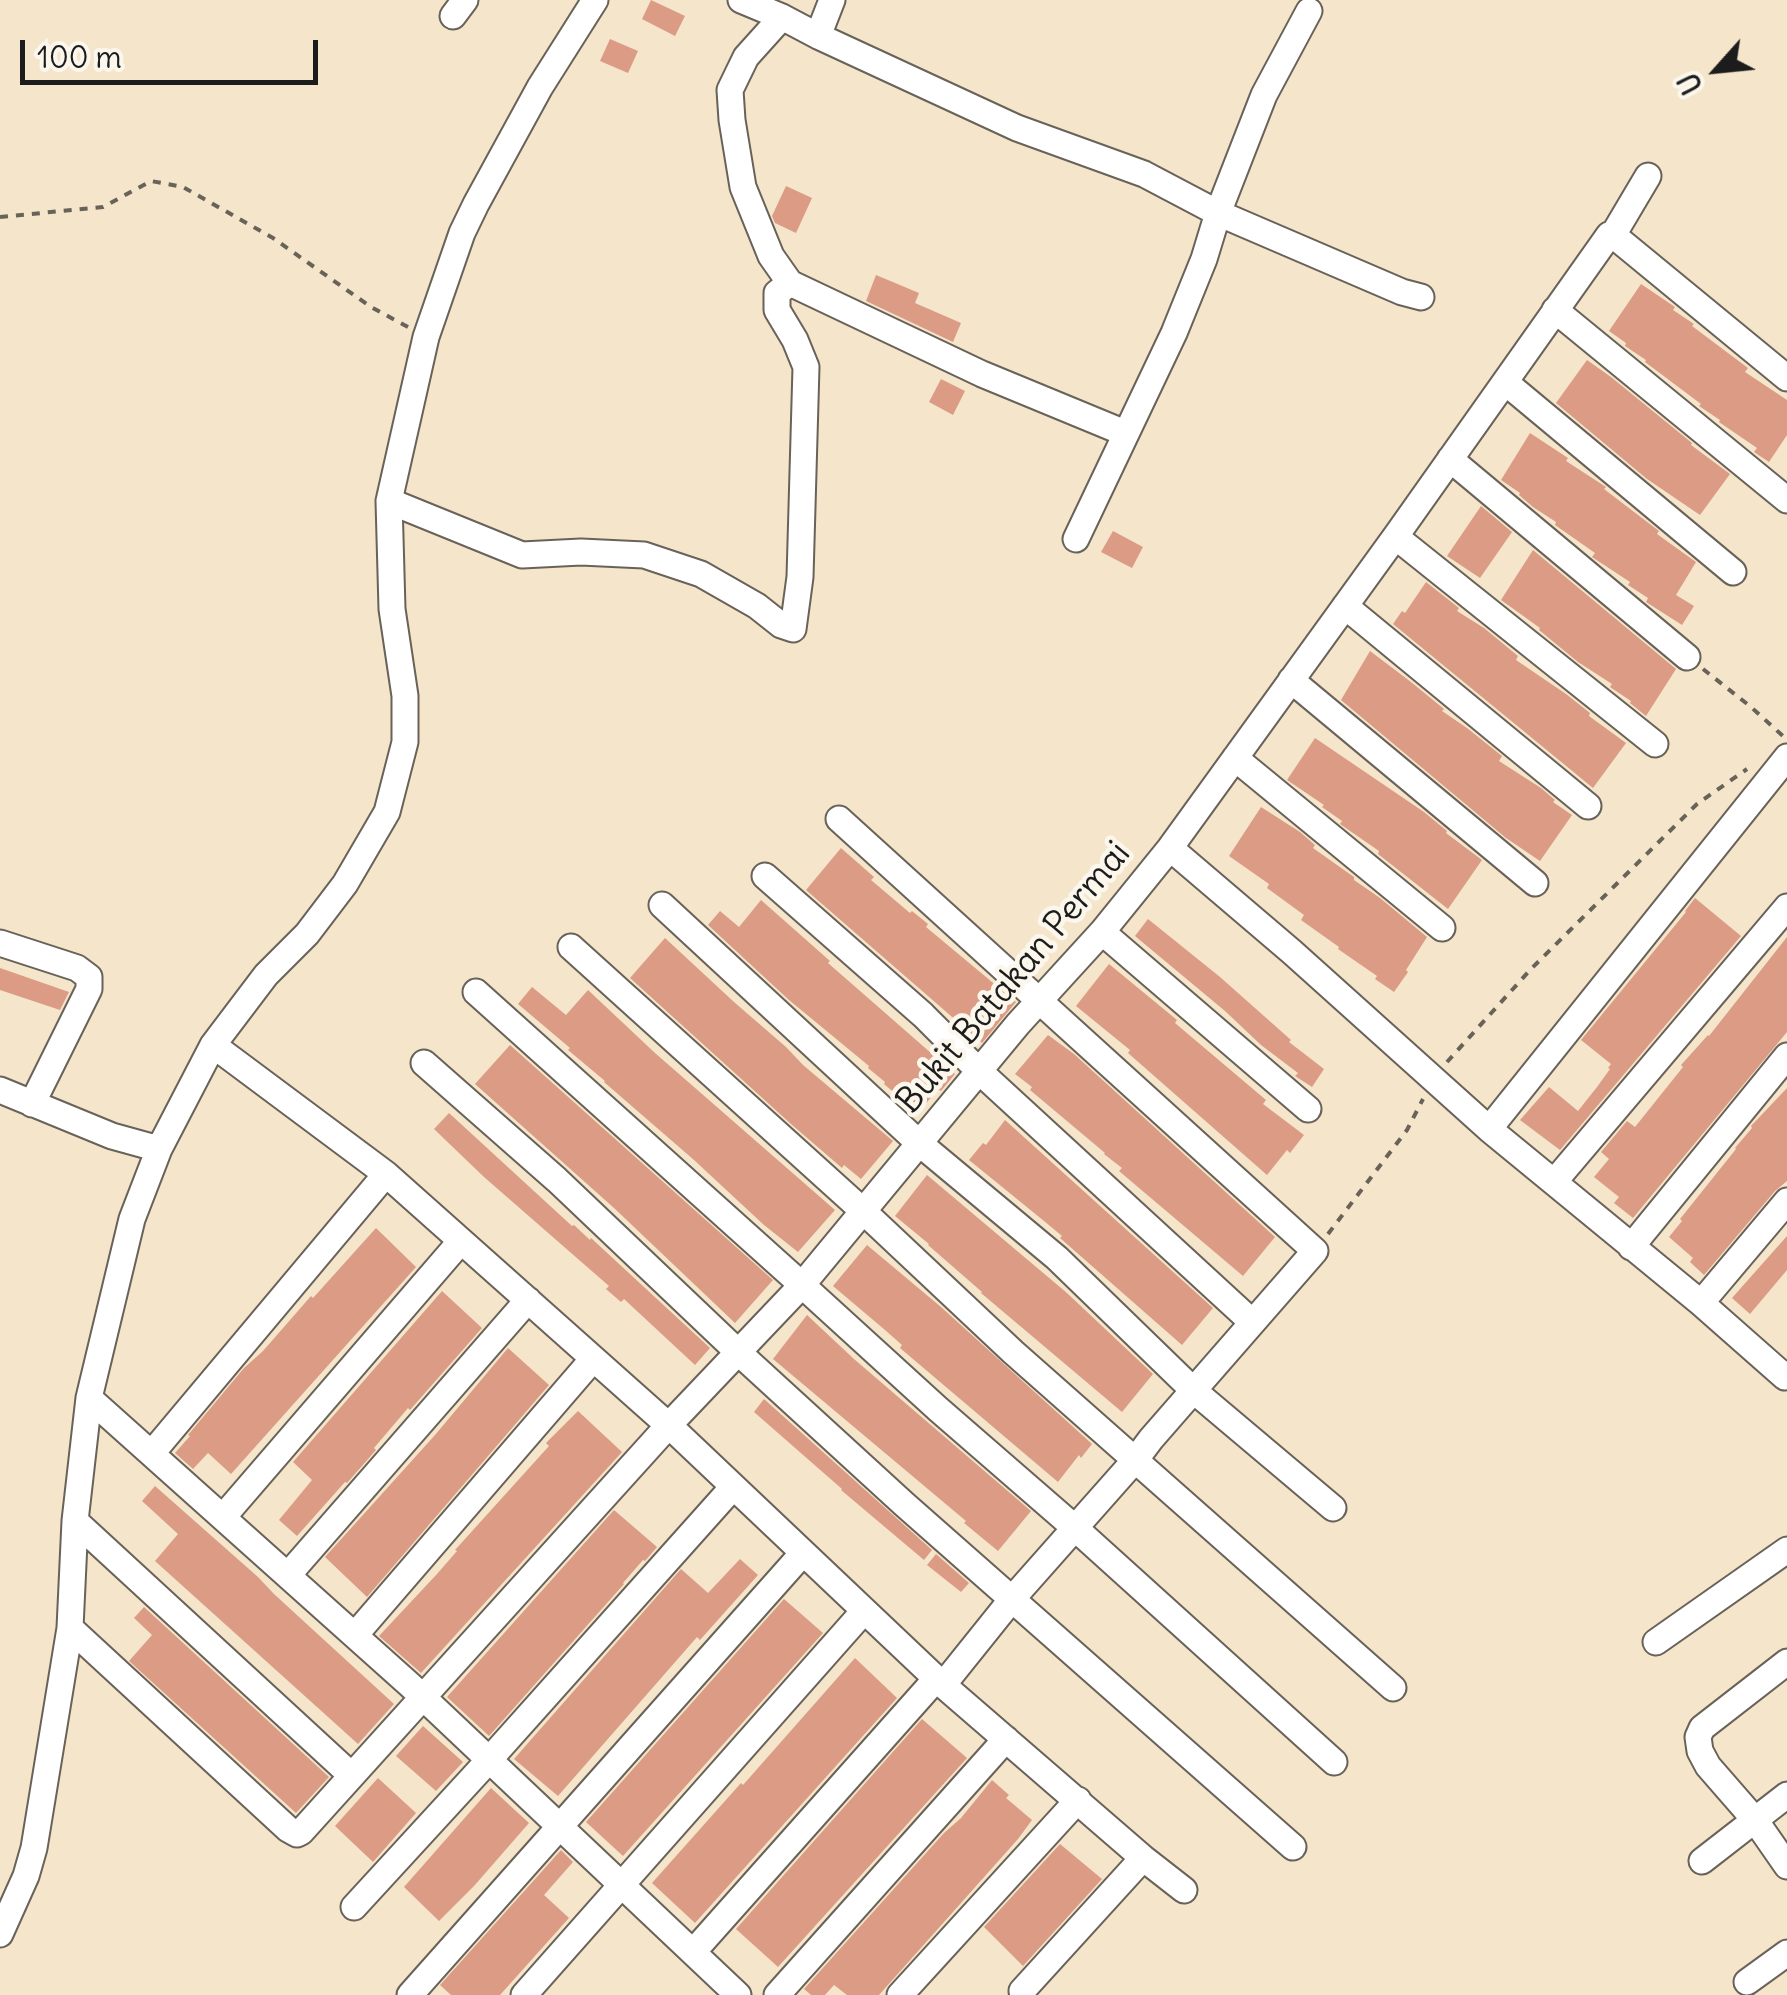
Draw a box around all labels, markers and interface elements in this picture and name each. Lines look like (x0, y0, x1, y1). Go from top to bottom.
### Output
scale bar (25, 20, 322, 82)
north arrow (1667, 20, 1767, 120)
text: 100 m (37, 38, 122, 76)
text: U (1670, 67, 1711, 100)
street label: Bukit Batakan Permai (888, 834, 1140, 1122)

